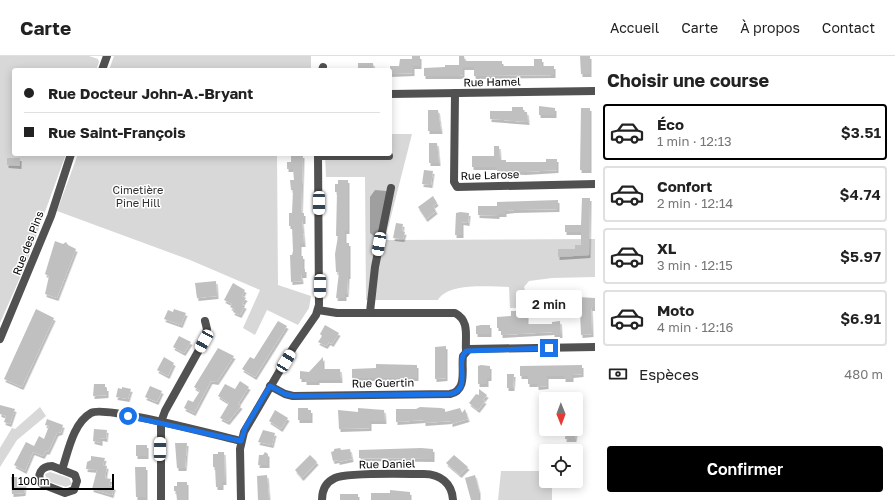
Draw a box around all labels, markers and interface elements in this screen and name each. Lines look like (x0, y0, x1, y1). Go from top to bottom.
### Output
text: Carte (20, 16, 71, 39)
text: Accueil (610, 19, 659, 36)
text: Carte (681, 19, 718, 36)
text: À propos (740, 19, 800, 36)
text: Contact (822, 19, 875, 36)
text: Choisir une course (607, 69, 769, 91)
street label: Rue Hamel (463, 74, 521, 88)
text: Rue Docteur John-A.-Bryant (48, 84, 253, 102)
icon: car (609, 114, 645, 150)
text: Éco (657, 115, 684, 133)
text: Rue Saint-François (48, 123, 186, 141)
text: $3.51 (841, 123, 881, 141)
text: 1 min · 12:13 (657, 133, 732, 149)
street label: Rue Larose (460, 167, 520, 182)
icon: car (609, 176, 645, 212)
text: Confort (657, 177, 712, 195)
park label: Cimetière Pine Hill (113, 183, 163, 209)
text: $4.74 (840, 185, 881, 203)
car (313, 191, 325, 215)
text: 2 min · 12:14 (657, 195, 733, 211)
street label: Rue des Pins (9, 209, 46, 277)
car (371, 231, 387, 257)
icon: car (609, 238, 645, 274)
text: XL (657, 239, 676, 257)
text: $5.97 (840, 247, 881, 265)
text: 3 min · 12:15 (657, 257, 733, 273)
car (314, 274, 326, 298)
callout: 2 min (516, 290, 582, 318)
text: 2 min (532, 296, 566, 312)
icon: car (609, 300, 645, 336)
text: Moto (657, 301, 694, 319)
text: $6.91 (840, 309, 881, 327)
text: 4 min · 12:16 (657, 319, 733, 335)
car (193, 328, 215, 354)
route end (540, 339, 558, 357)
car (275, 348, 297, 374)
icon: cash (607, 363, 629, 385)
text: Espèces (639, 365, 699, 383)
text: 480 m (844, 366, 883, 382)
street label: Rue Guertin (352, 375, 414, 390)
north arrow (539, 392, 583, 436)
map controls (539, 392, 583, 488)
route start (119, 407, 137, 425)
car (154, 437, 166, 461)
button: locate (539, 444, 583, 488)
button: Confirmer (607, 446, 883, 492)
street label: Rue Daniel (359, 456, 416, 470)
scale bar (12, 472, 114, 491)
text: 100 m (18, 474, 49, 487)

